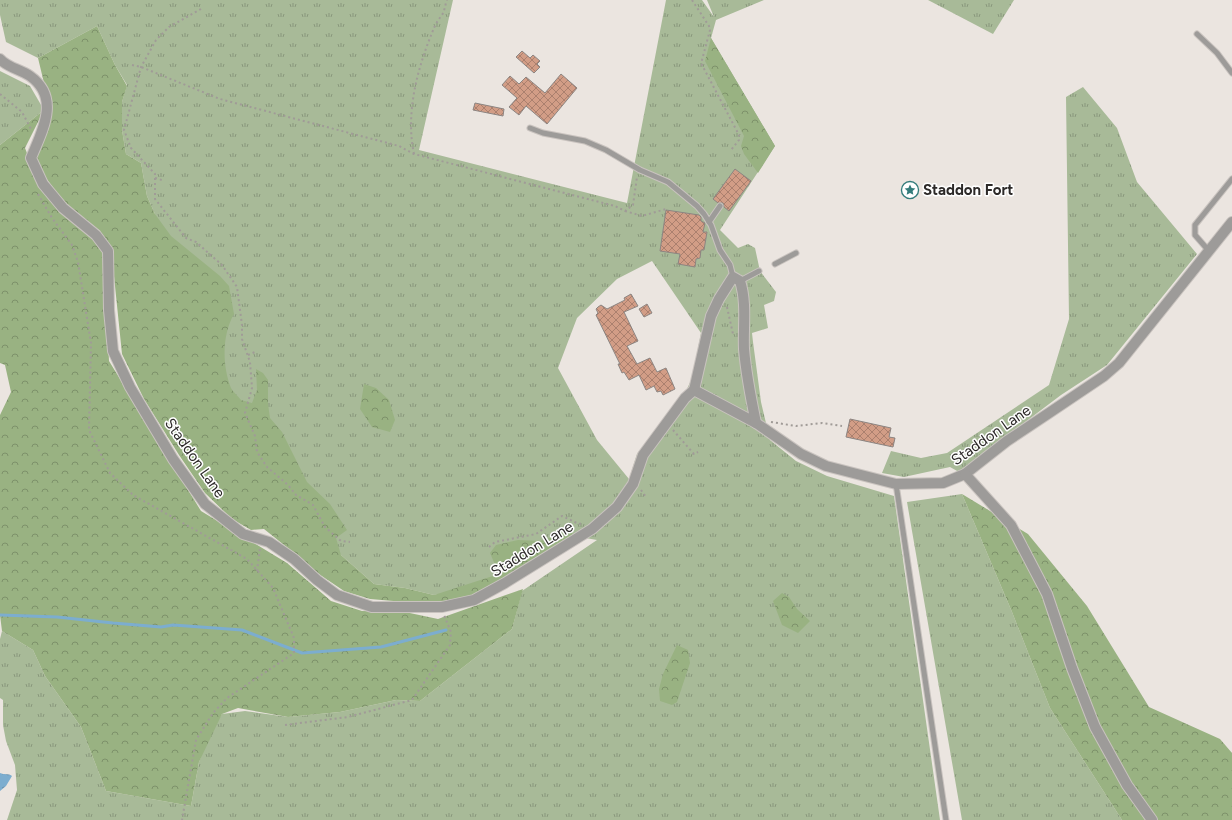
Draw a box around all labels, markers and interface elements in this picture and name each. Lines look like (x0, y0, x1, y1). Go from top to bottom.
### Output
place icon: Staddon Fort (900, 180, 920, 200)
place label: Staddon Fort (923, 181, 1013, 199)
street label: Staddon Lane (948, 401, 1034, 469)
street label: Staddon Lane (161, 415, 229, 501)
street label: Staddon Lane (488, 517, 576, 581)

